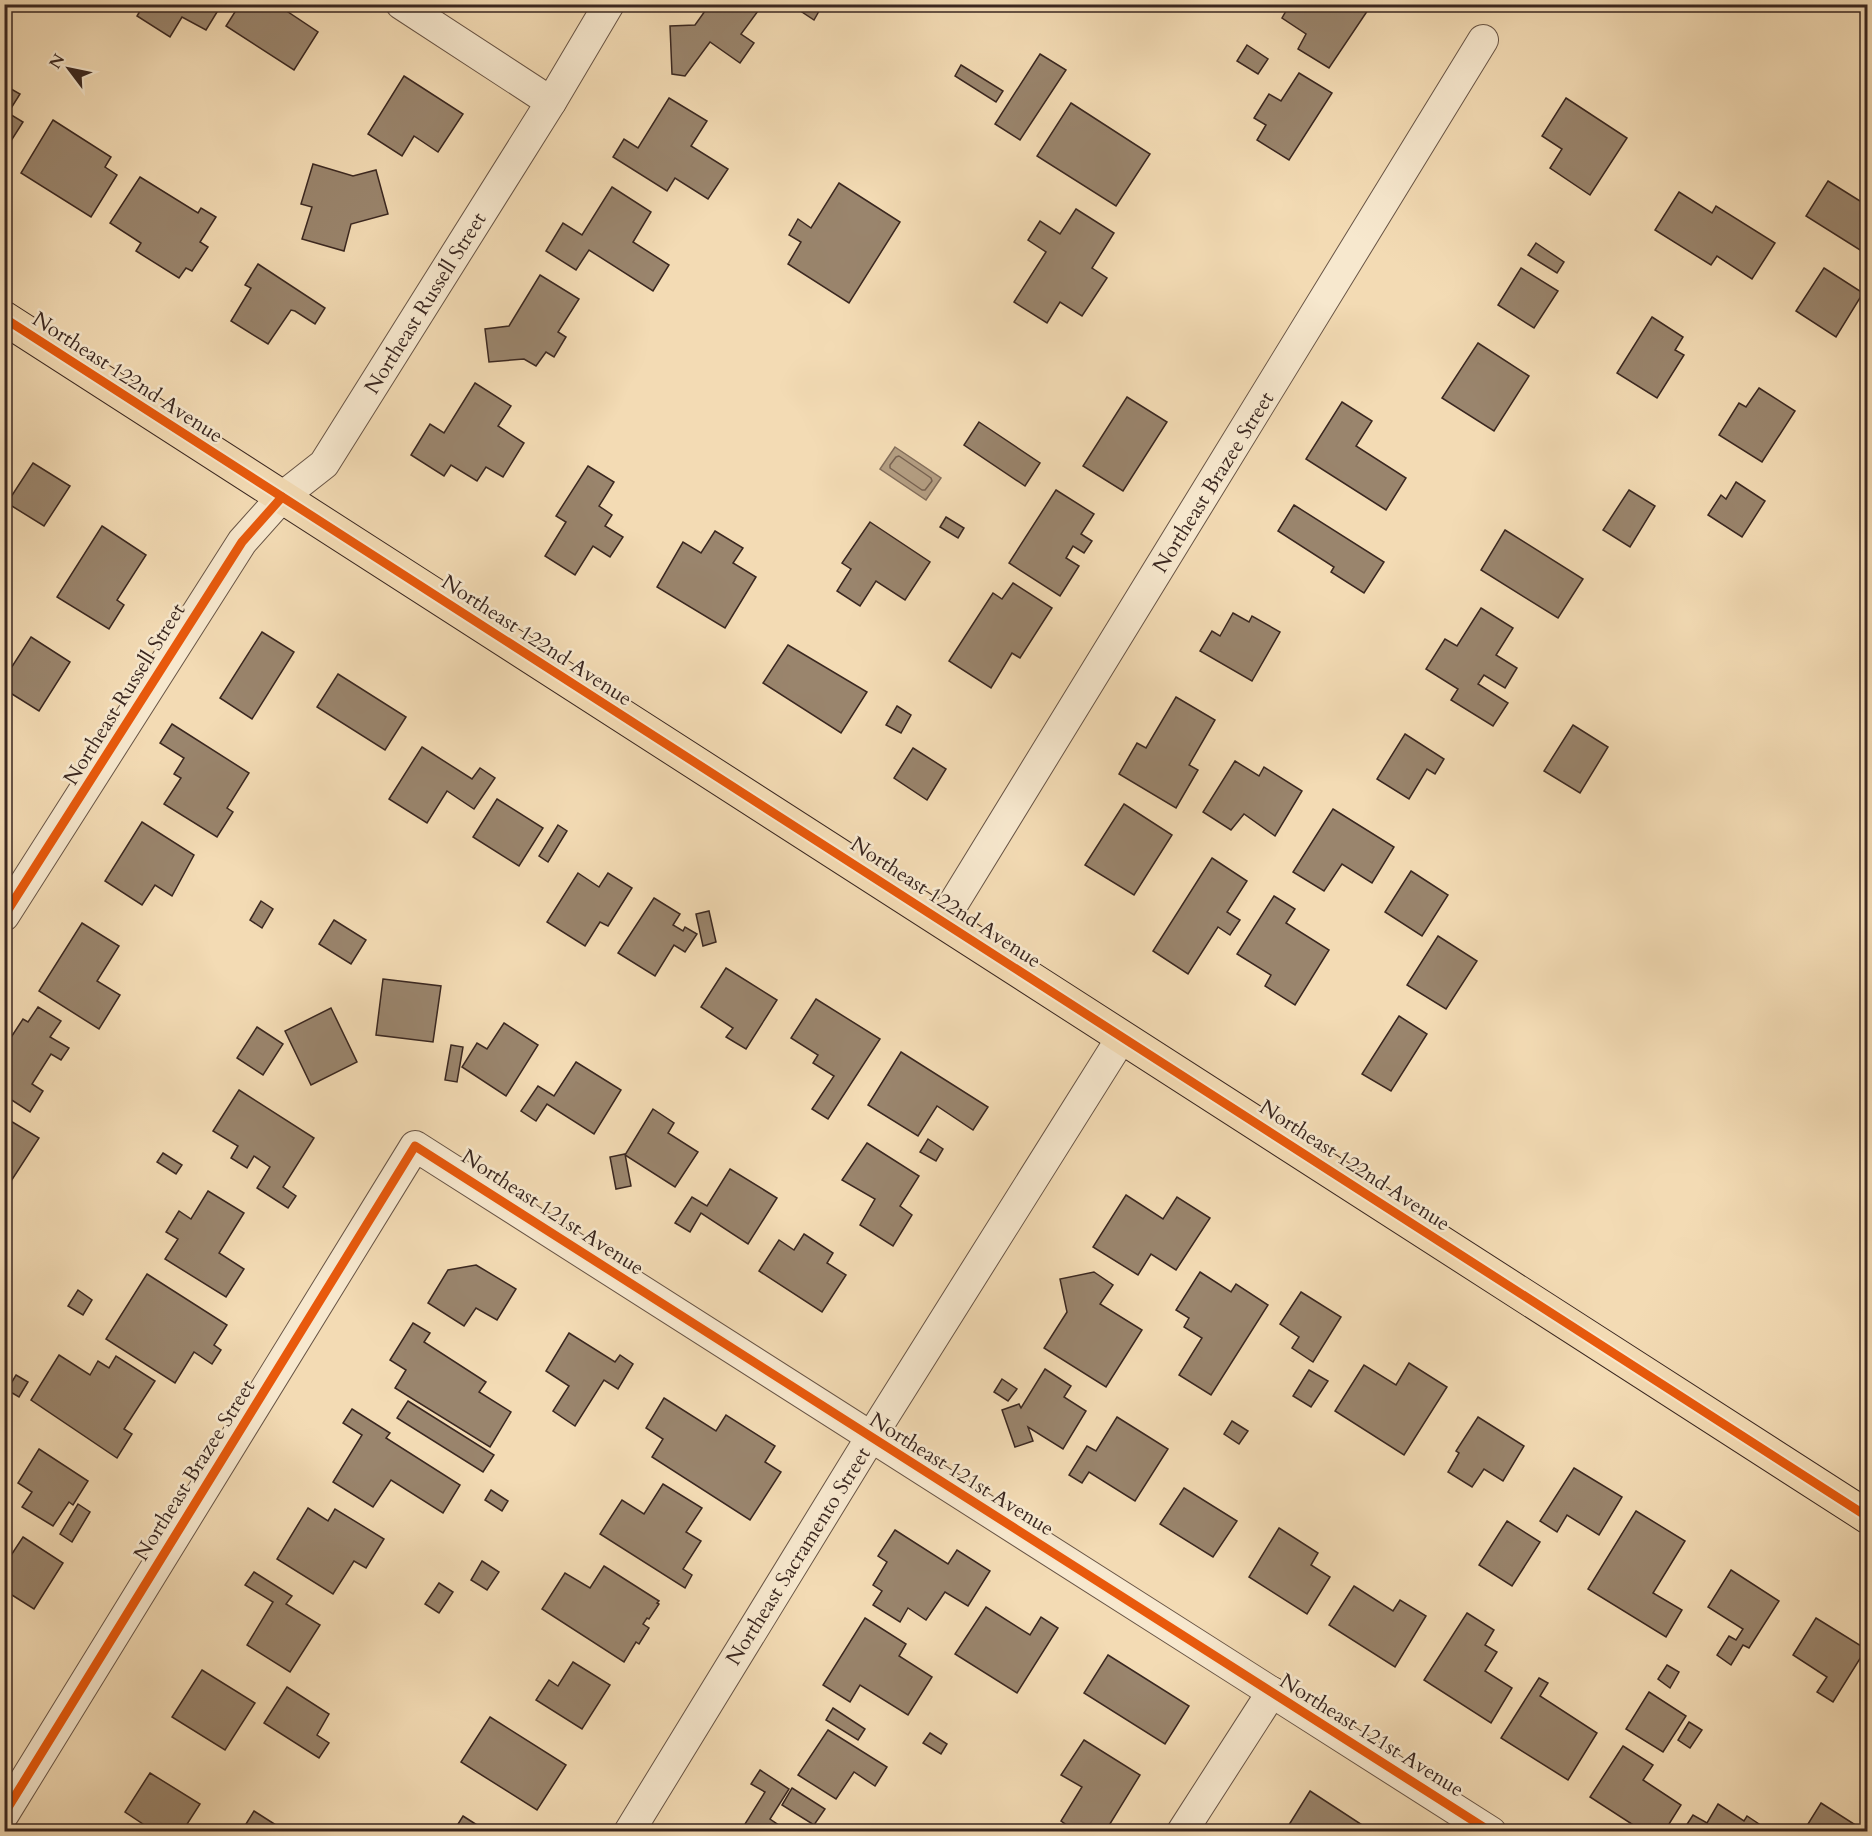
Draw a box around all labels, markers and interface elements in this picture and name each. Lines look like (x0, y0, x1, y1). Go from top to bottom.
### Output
north arrow (39, 39, 99, 99)
text: N (44, 50, 70, 73)
street label: Northeast Russell Street (358, 206, 493, 400)
street label: Northeast 122nd Avenue (27, 305, 229, 450)
street label: Northeast Brazee Street (1146, 386, 1281, 578)
street label: Northeast 122nd Avenue (436, 568, 638, 713)
street label: Northeast Russell Street (57, 597, 192, 791)
street label: Northeast 122nd Avenue (845, 830, 1047, 975)
street label: Northeast 122nd Avenue (1254, 1093, 1456, 1238)
street label: Northeast 121st Avenue (456, 1142, 650, 1282)
street label: Northeast Brazee Street (127, 1374, 262, 1566)
street label: Northeast 121st Avenue (864, 1406, 1060, 1543)
street label: Northeast Sacramento Street (719, 1441, 878, 1671)
street label: Northeast 121st Avenue (1274, 1667, 1470, 1804)

